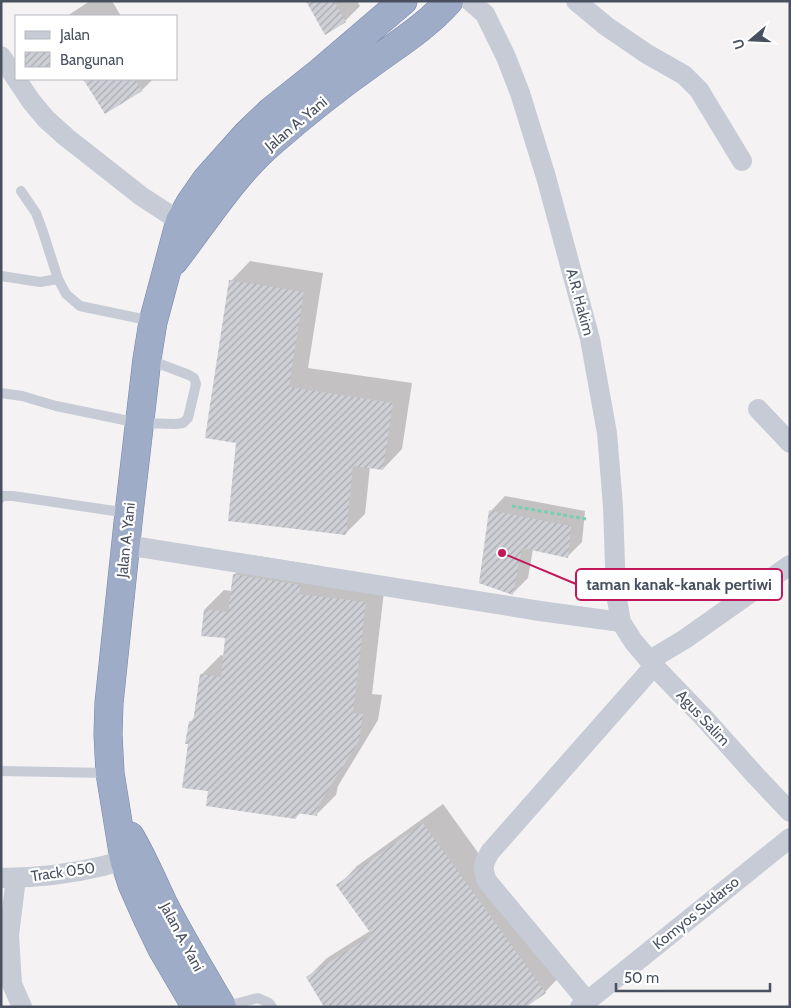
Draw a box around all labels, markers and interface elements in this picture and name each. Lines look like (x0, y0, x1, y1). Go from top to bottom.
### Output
legend (15, 15, 178, 80)
north arrow (726, 15, 776, 65)
text: Jalan (59, 26, 90, 44)
text: U (729, 37, 749, 52)
text: Bangunan (60, 51, 124, 69)
street label: Jalan A. Yani (261, 93, 331, 156)
street label: A.R. Hakim (562, 267, 598, 337)
street label: Jalan A. Yani (113, 502, 139, 579)
callout: taman kanak-kanak pertiwi (576, 569, 782, 600)
text: taman kanak-kanak pertiwi (586, 575, 772, 594)
street label: Agus Salim (673, 686, 733, 750)
street label: Track 050 (30, 859, 96, 885)
street label: Komyos Sudarso (649, 873, 743, 953)
street label: Jalan A. Yani (156, 899, 208, 975)
scale bar (616, 960, 770, 992)
text: 50 m (624, 969, 659, 987)

